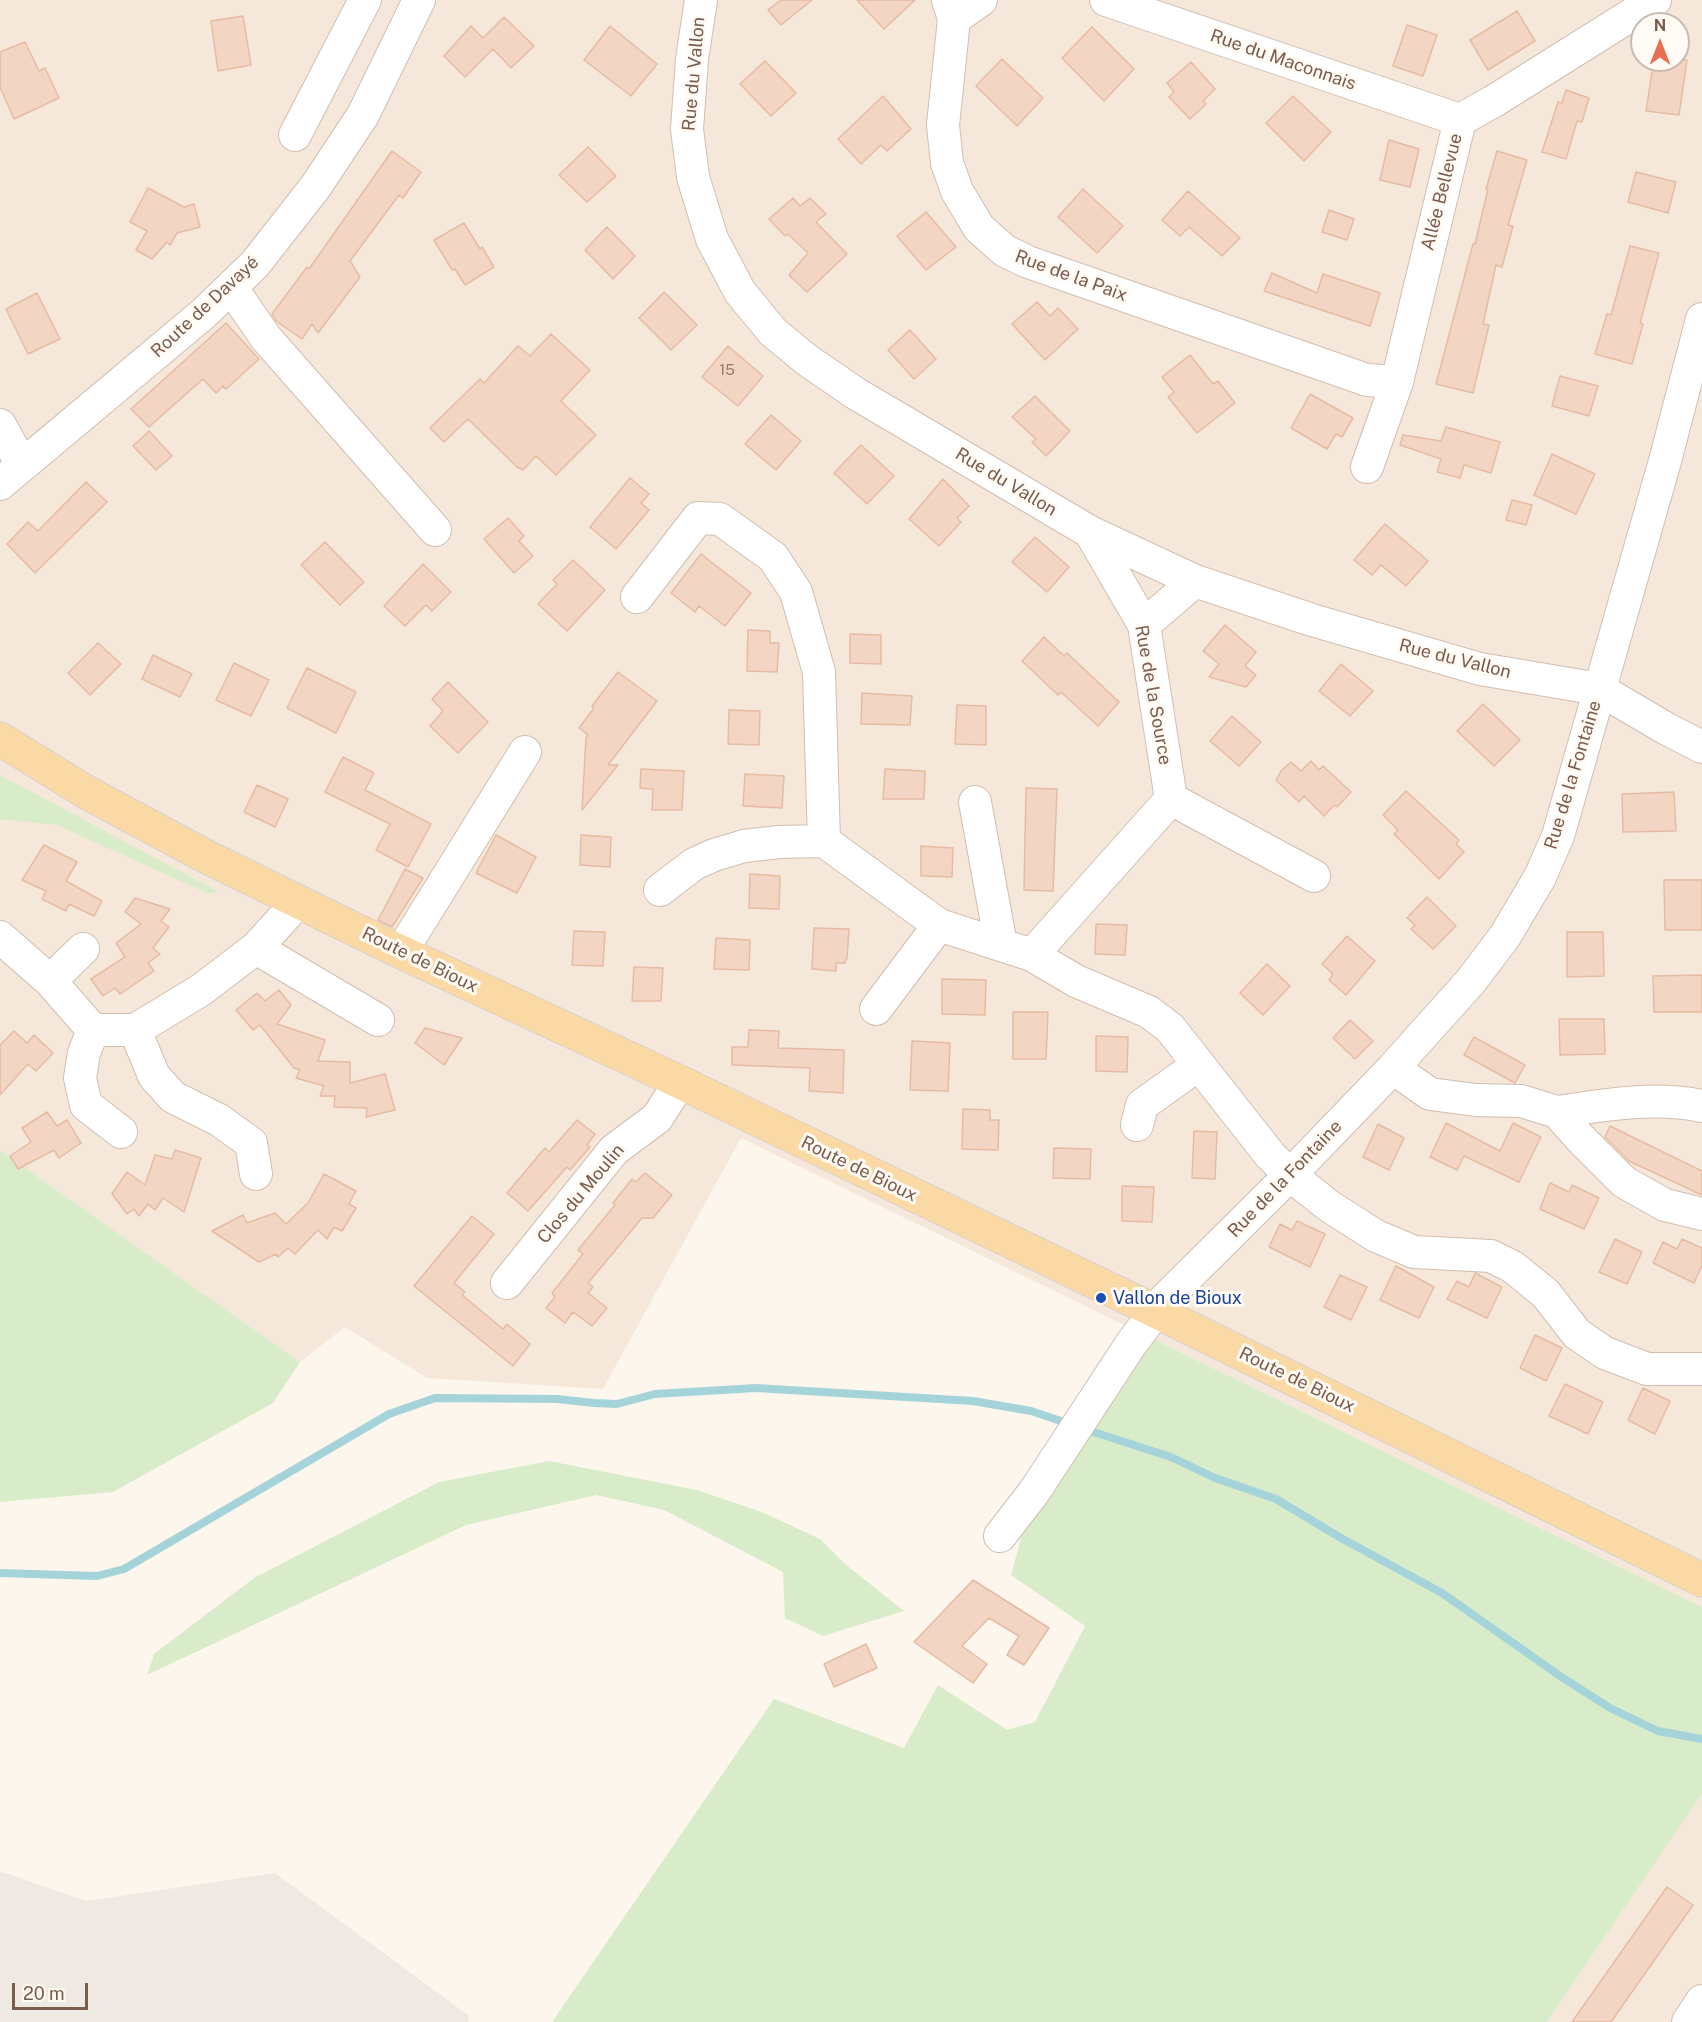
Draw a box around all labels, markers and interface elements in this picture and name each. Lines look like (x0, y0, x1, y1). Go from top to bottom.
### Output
north arrow (1630, 12, 1690, 72)
street label: Rue du Vallon (678, 16, 710, 132)
text: N (1654, 16, 1666, 35)
street label: Rue du Maconnais (1207, 25, 1359, 95)
street label: Allée Bellevue (1417, 131, 1467, 253)
street label: Rue de la Paix (1012, 246, 1130, 306)
street label: Route de Davayé (147, 252, 263, 362)
house number: 15 (719, 361, 735, 379)
street label: Rue du Vallon (951, 443, 1061, 521)
street label: Rue de la Source (1130, 623, 1176, 767)
street label: Rue du Vallon (1397, 635, 1513, 683)
street label: Rue de la Fontaine (1540, 698, 1606, 852)
street label: Route de Bioux (358, 923, 482, 997)
street label: Rue de la Fontaine (1224, 1116, 1346, 1242)
street label: Route de Bioux (797, 1132, 921, 1206)
street label: Clos du Moulin (533, 1140, 629, 1248)
place label: Vallon de Bioux (1113, 1287, 1242, 1309)
marker: Vallon de Bioux (1094, 1291, 1108, 1305)
street label: Route de Bioux (1235, 1343, 1359, 1417)
scale bar (15, 1971, 92, 2009)
text: 20 m (23, 1983, 65, 2004)

